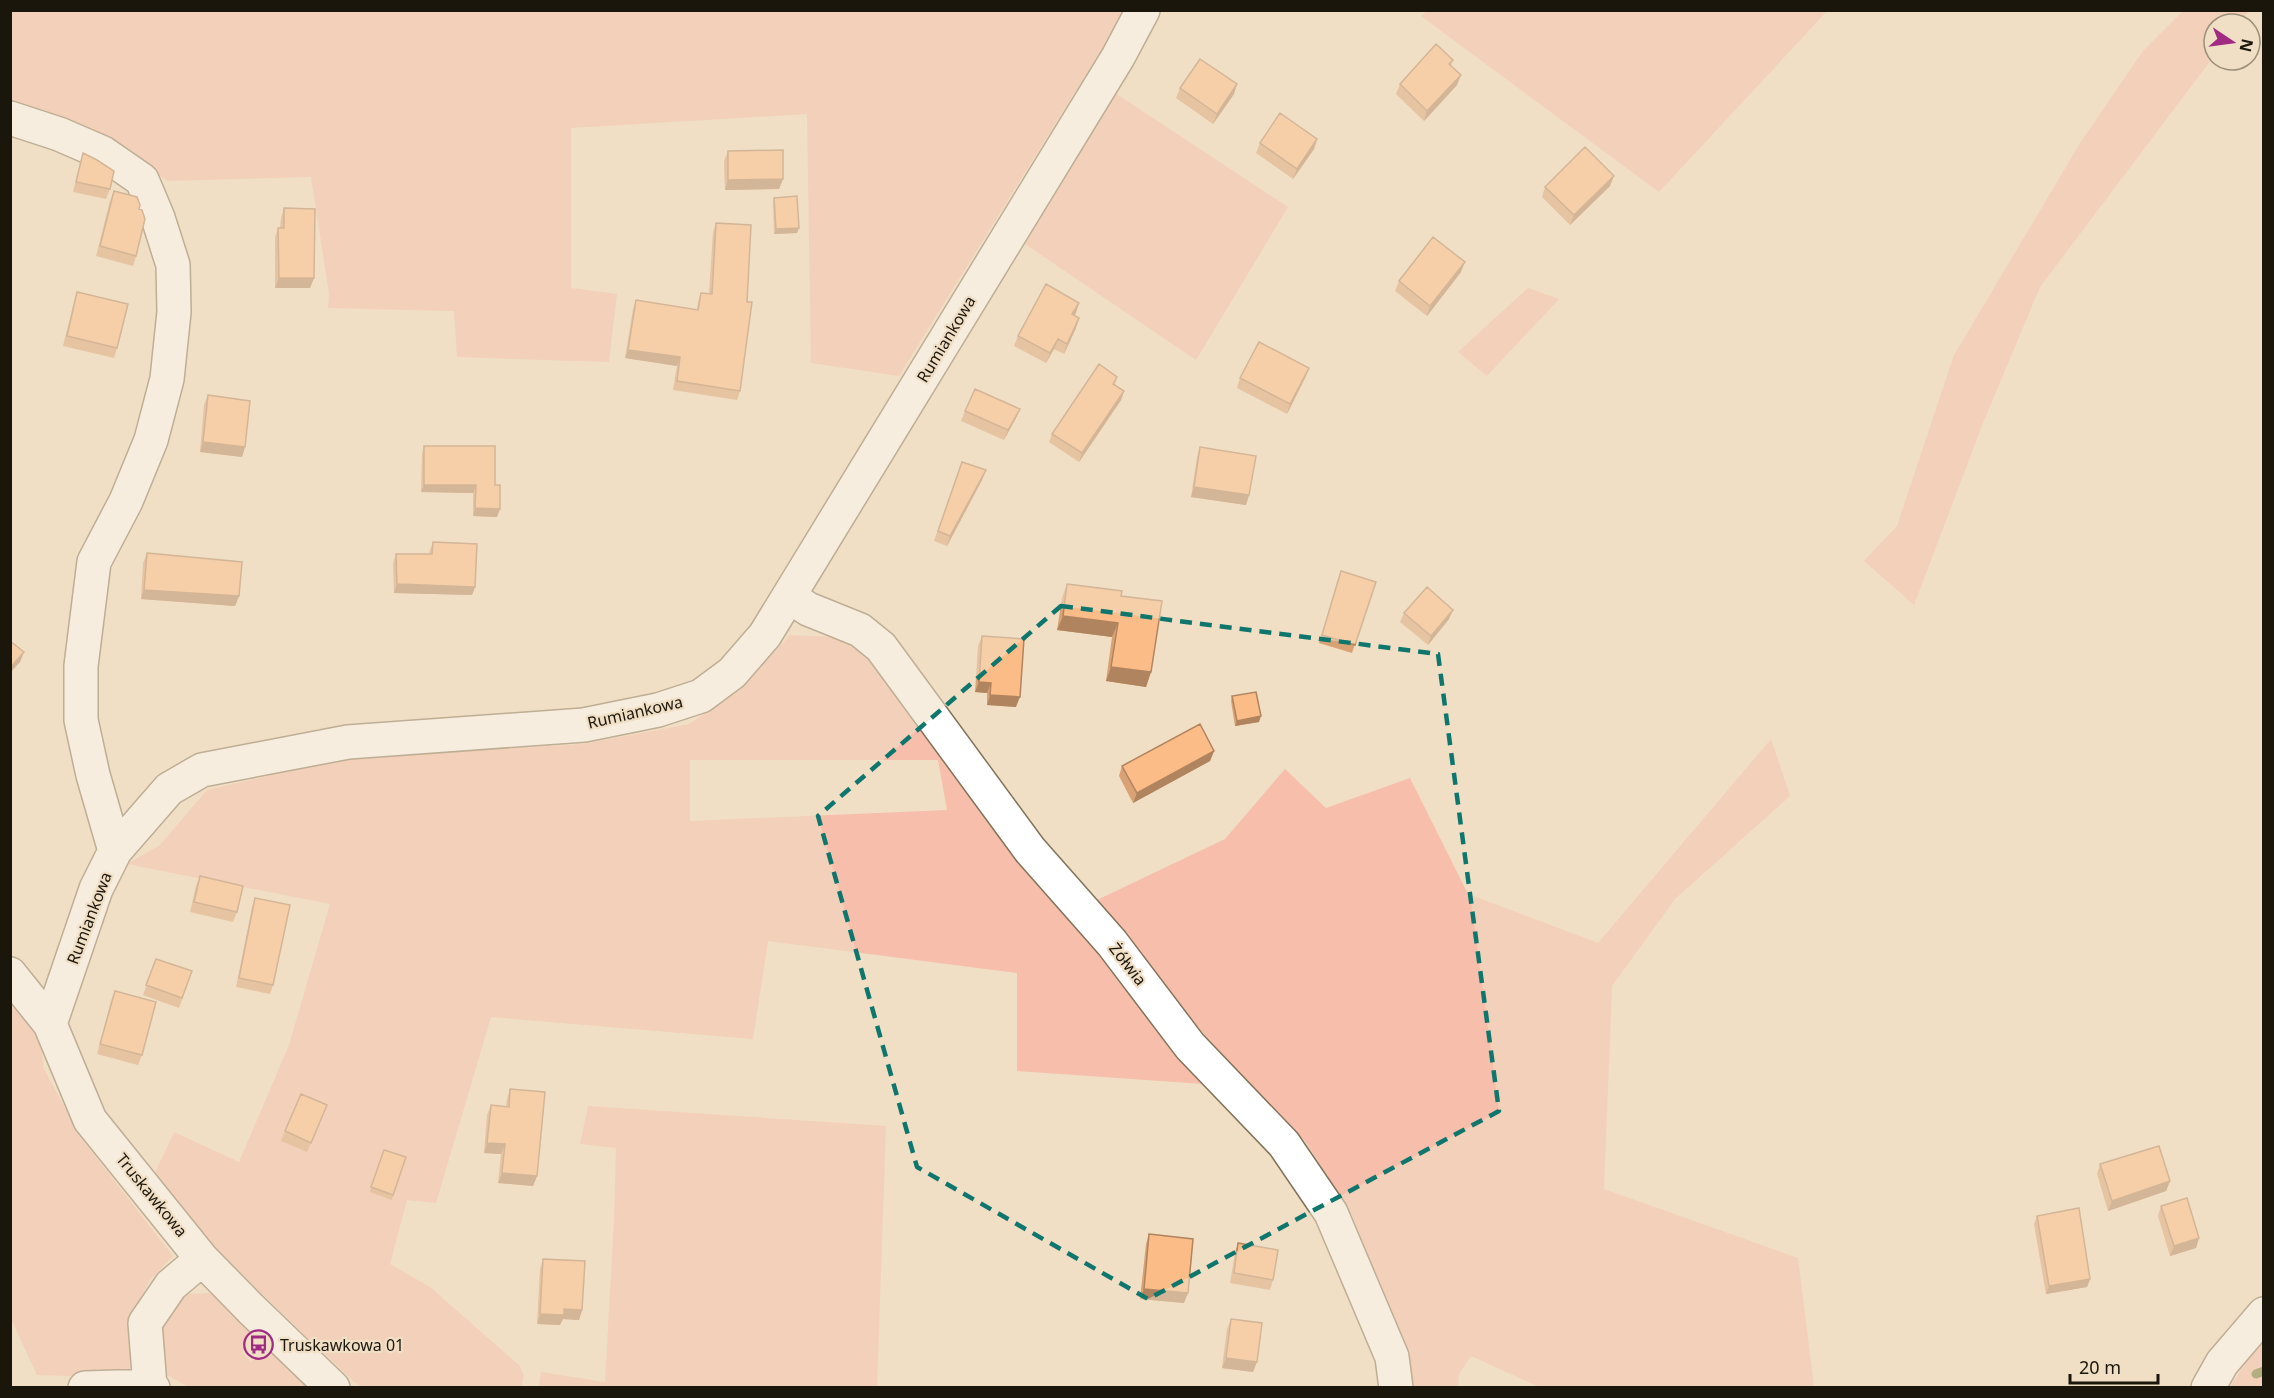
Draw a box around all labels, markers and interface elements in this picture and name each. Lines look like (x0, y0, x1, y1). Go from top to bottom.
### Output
north arrow (2202, 12, 2262, 72)
text: N (2234, 37, 2259, 54)
street label: Rumiankowa (912, 292, 980, 386)
street label: Rumiankowa (585, 690, 685, 734)
street label: Rumiankowa (61, 869, 117, 967)
street label: Żółwia (1104, 938, 1152, 990)
street label: Truskawkowa (111, 1149, 193, 1241)
bus stop icon: Truskawkowa 01 (243, 1329, 275, 1361)
place label: Truskawkowa 01 (280, 1334, 404, 1356)
scale bar (2070, 1347, 2158, 1385)
text: 20 m (2079, 1355, 2121, 1379)

